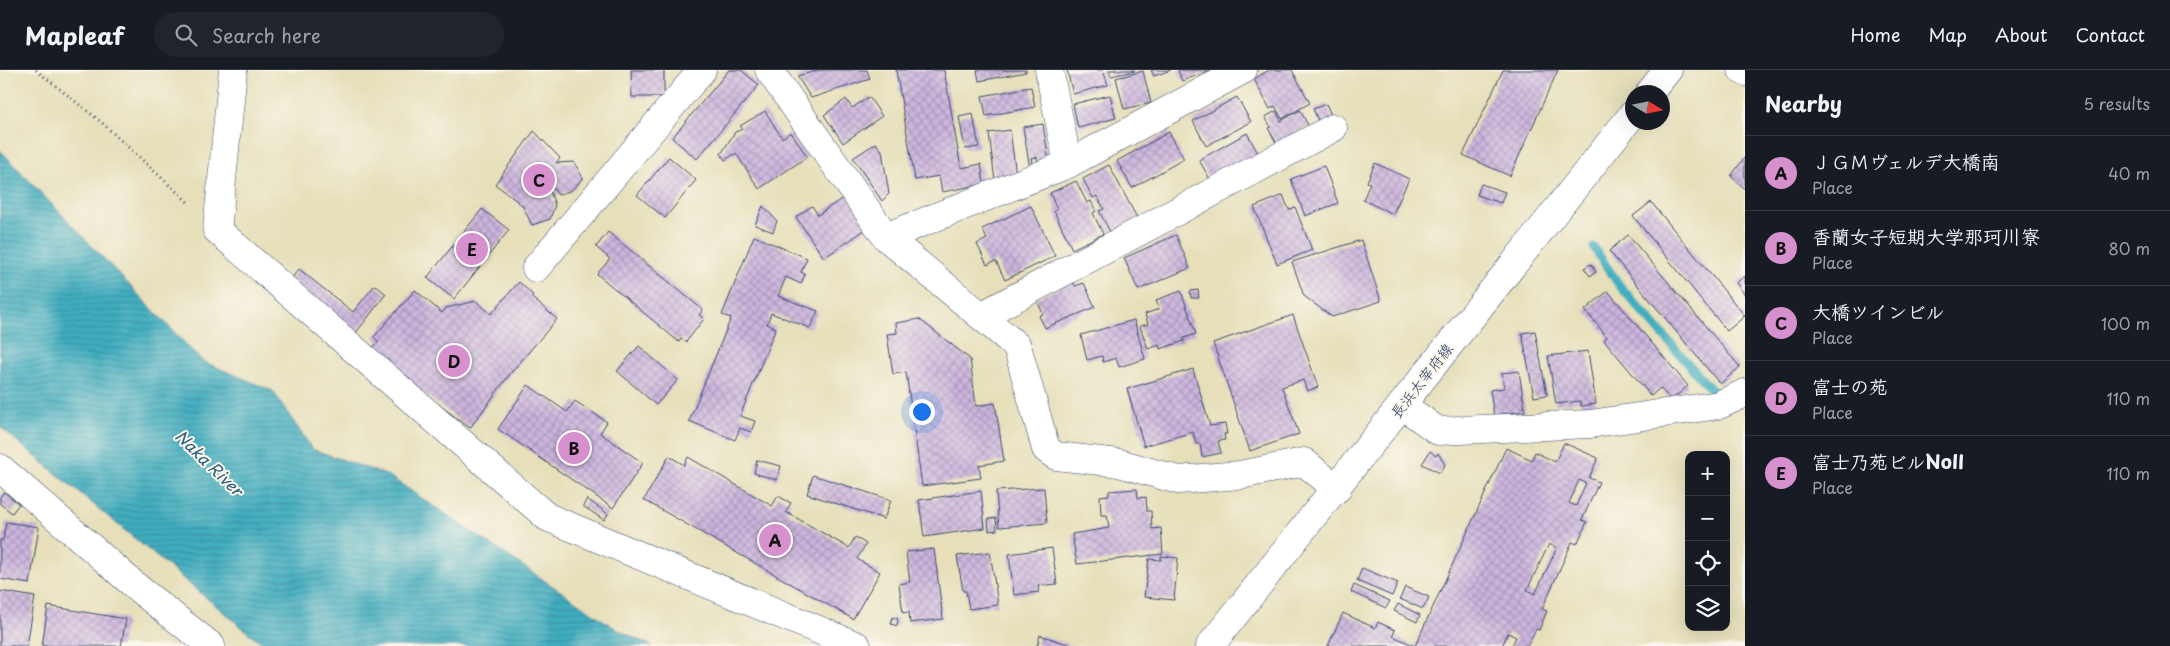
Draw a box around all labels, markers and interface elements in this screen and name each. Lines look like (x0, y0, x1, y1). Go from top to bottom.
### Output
search box (154, 12, 504, 57)
text: Mapleaf (25, 17, 124, 53)
icon: search (172, 21, 200, 49)
text: Search here (212, 21, 321, 49)
text: Home (1850, 21, 1900, 48)
text: Map (1928, 21, 1967, 48)
text: About (1995, 21, 2047, 48)
text: Contact (2075, 21, 2145, 48)
north arrow (1625, 85, 1670, 130)
text: Nearby (1765, 87, 1842, 119)
text: 5 results (2083, 91, 2150, 115)
text: ＪＧＭヴェルデ大橋南 (1812, 147, 2000, 175)
pin: C (523, 161, 555, 199)
text: A (1775, 161, 1787, 185)
text: 40 m (2108, 161, 2150, 185)
text: Place (1812, 175, 1853, 199)
text: 香蘭女子短期大学那珂川寮 (1812, 222, 2040, 250)
pin: E (456, 230, 488, 268)
text: B (1776, 236, 1786, 260)
text: 80 m (2108, 236, 2150, 260)
text: Place (1812, 250, 1853, 274)
text: 大橋ツインビル (1812, 297, 1945, 325)
text: C (1775, 311, 1787, 335)
text: 100 m (2101, 311, 2150, 335)
text: Place (1812, 325, 1853, 349)
street label: 長浜太宰府線 (1384, 338, 1458, 423)
pin: D (438, 342, 470, 380)
text: 富士の苑 (1812, 372, 1888, 400)
text: D (1775, 386, 1787, 410)
text: 110 m (2107, 386, 2150, 410)
your location (909, 399, 935, 425)
text: Place (1812, 400, 1853, 424)
water label: Naka River (170, 424, 251, 503)
pin: B (558, 429, 590, 467)
text: 富士乃苑ビルNoII (1812, 447, 1964, 475)
map controls (1685, 451, 1730, 631)
button: + (1685, 451, 1730, 496)
text: E (1776, 461, 1786, 485)
text: 110 m (2107, 461, 2150, 485)
text: Place (1812, 475, 1853, 499)
button: − (1685, 496, 1730, 541)
pin: A (759, 521, 791, 559)
button: locate (1685, 541, 1730, 586)
button: layers (1685, 586, 1730, 631)

